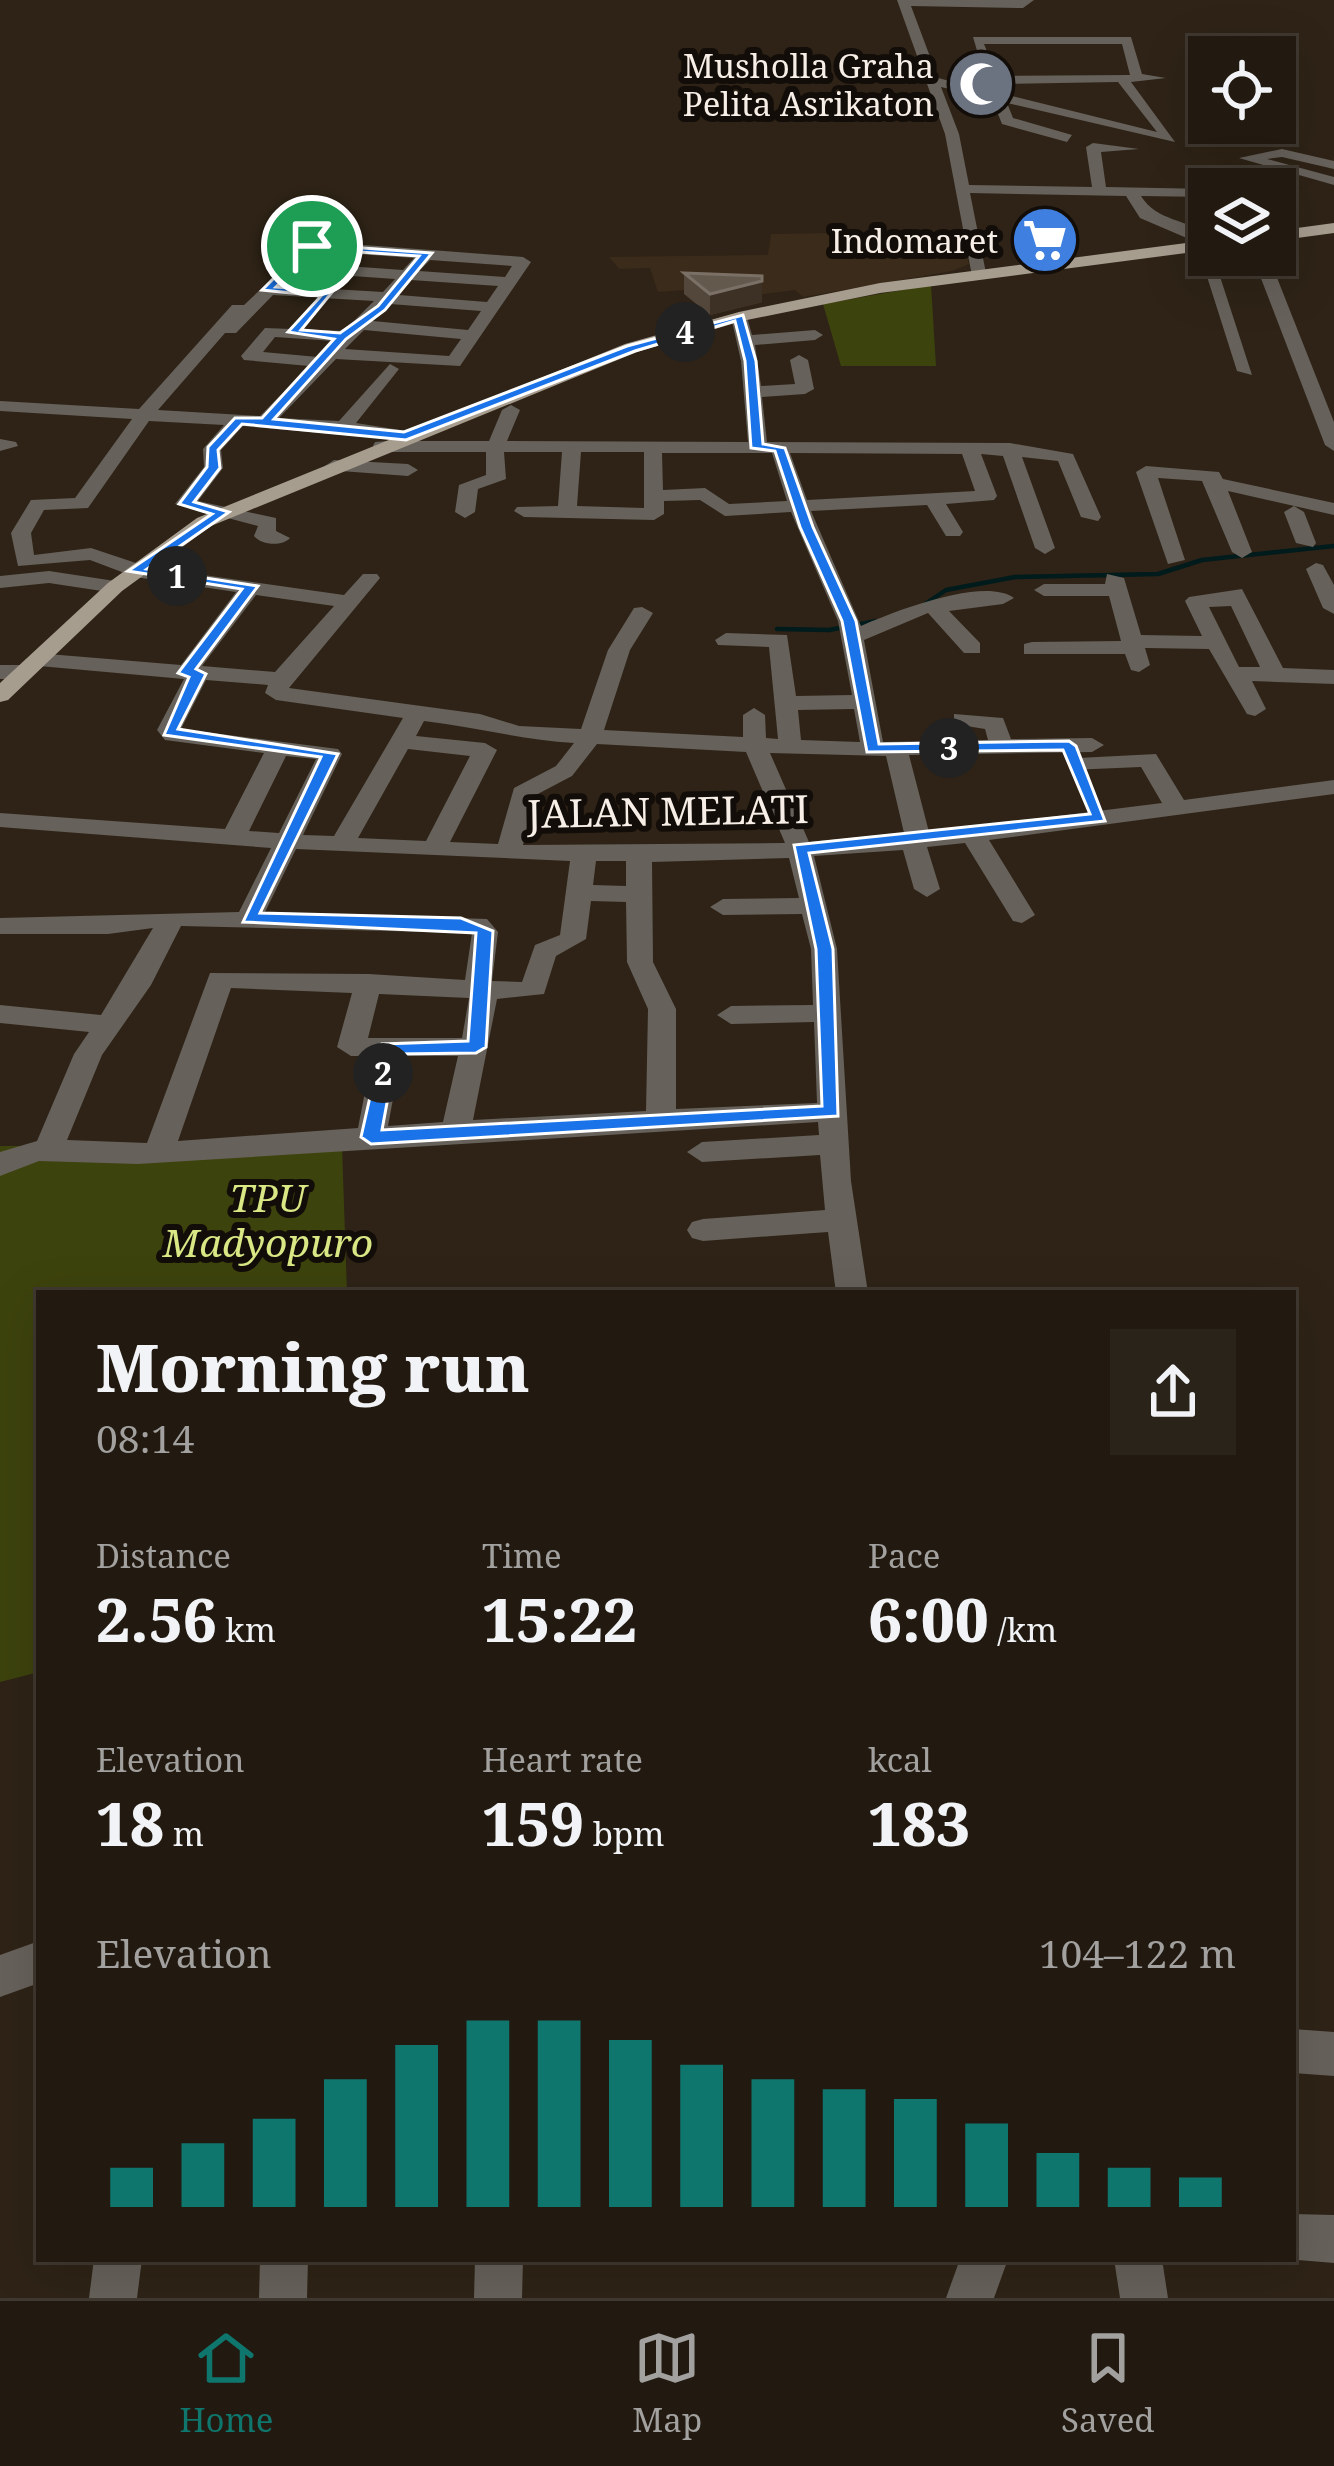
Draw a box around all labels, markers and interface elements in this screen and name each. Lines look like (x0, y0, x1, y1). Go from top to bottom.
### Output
map controls (1188, 36, 1296, 276)
button: locate (1188, 36, 1296, 144)
place label: Musholla Graha Pelita Asrikaton (683, 43, 934, 126)
mosque icon: Musholla Graha Pelita Asrikaton (946, 49, 1016, 119)
button: layers (1188, 168, 1296, 276)
pin (261, 195, 363, 297)
supermarket icon: Indomaret (1010, 205, 1080, 275)
icon: arrive (279, 213, 345, 279)
place label: Indomaret (831, 218, 998, 263)
pin: 4 (655, 302, 715, 362)
text: 4 (676, 309, 694, 354)
pin: 1 (147, 546, 207, 606)
text: 1 (168, 553, 186, 598)
pin: 3 (919, 718, 979, 778)
text: 3 (940, 725, 958, 770)
street label: JALAN MELATI (526, 781, 809, 839)
pin: 2 (353, 1043, 413, 1103)
text: 2 (374, 1050, 392, 1095)
park label: TPU Madyopuro (162, 1170, 373, 1268)
text: Morning run (96, 1321, 530, 1411)
button: share (1110, 1329, 1236, 1455)
text: 08:14 (96, 1411, 194, 1464)
text: Distance (96, 1533, 231, 1578)
text: Time (482, 1533, 562, 1578)
text: Pace (868, 1533, 940, 1578)
text: 2.56 (96, 1578, 217, 1660)
text: 15:22 (482, 1578, 637, 1660)
text: 6:00 (868, 1578, 989, 1660)
text: km (217, 1607, 276, 1652)
text: /km (989, 1607, 1057, 1652)
text: Elevation (96, 1737, 245, 1782)
text: Heart rate (482, 1737, 643, 1782)
text: kcal (868, 1737, 932, 1782)
text: 18 (96, 1782, 164, 1864)
text: 159 (482, 1782, 584, 1864)
text: 183 (868, 1782, 970, 1864)
text: m (164, 1811, 204, 1856)
text: bpm (584, 1811, 664, 1856)
text: Elevation (96, 1926, 272, 1979)
text: 104–122 m (1039, 1926, 1236, 1979)
tab: Home (179, 2325, 273, 2442)
tab: Map (632, 2325, 702, 2442)
tab: Saved (1061, 2325, 1155, 2442)

